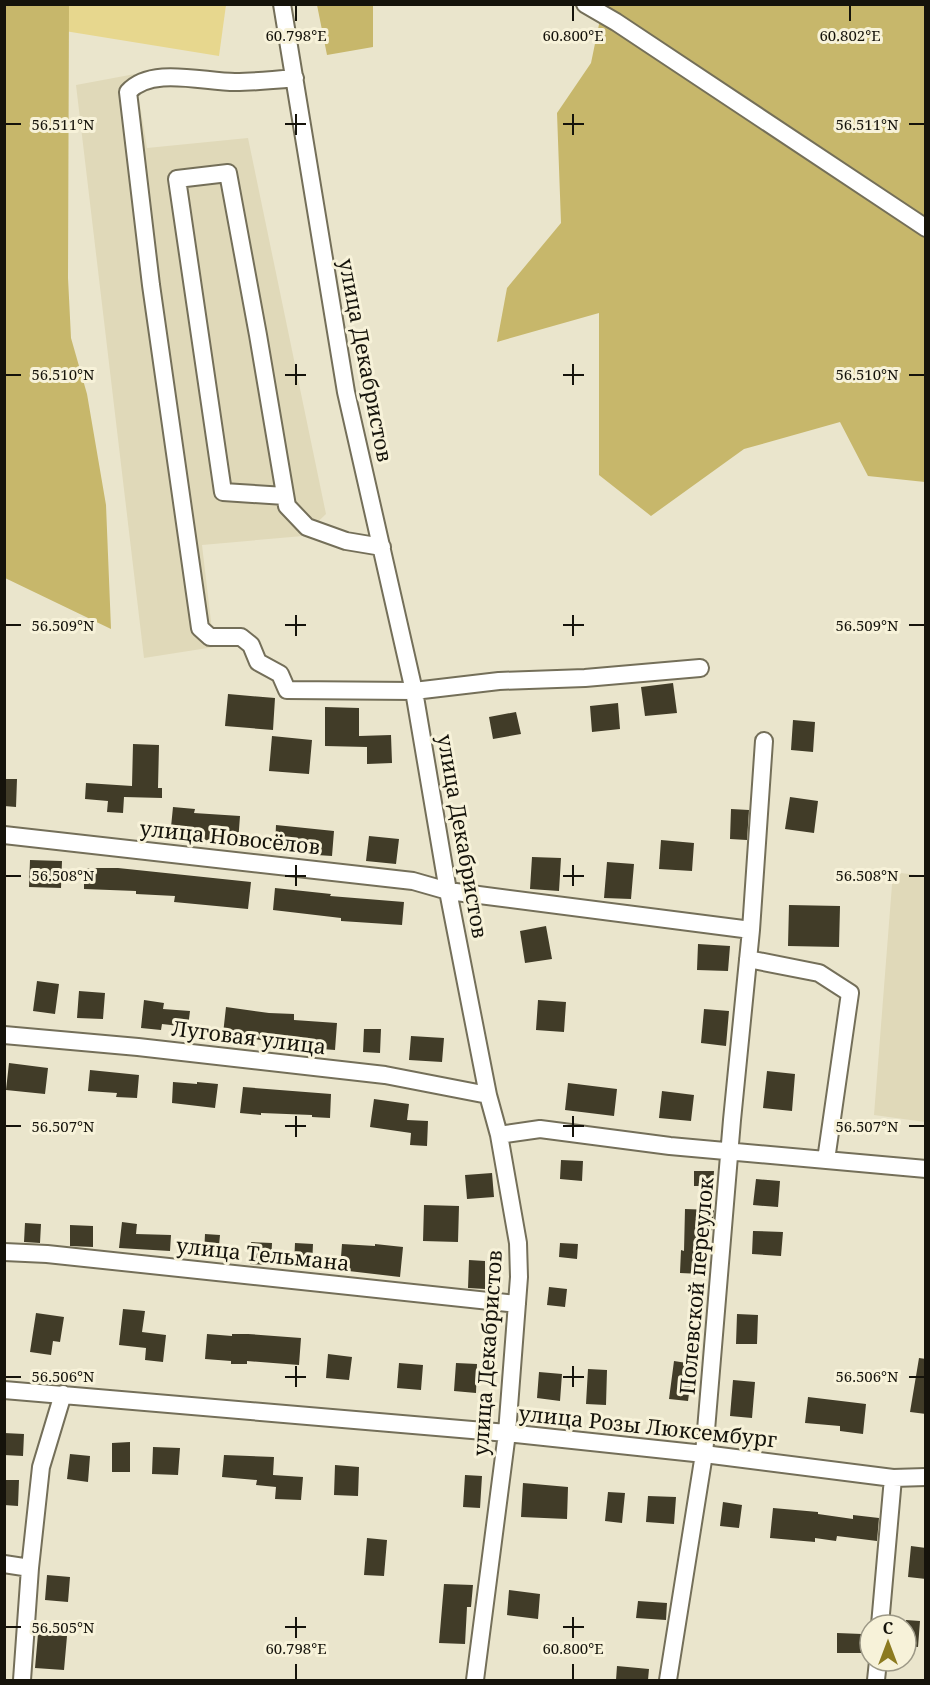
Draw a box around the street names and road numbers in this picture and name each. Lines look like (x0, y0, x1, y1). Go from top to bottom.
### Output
street label: улица Декабристов (333, 256, 399, 464)
street label: улица Декабристов (431, 732, 495, 940)
street label: улица Новосёлов (138, 814, 322, 860)
street label: Луговая улица (170, 1014, 328, 1060)
street label: Полевской переулок (673, 1176, 719, 1396)
street label: улица Тельмана (175, 1231, 351, 1277)
street label: улица Декабристов (466, 1249, 508, 1457)
street label: улица Розы Люксембург (517, 1399, 779, 1453)

